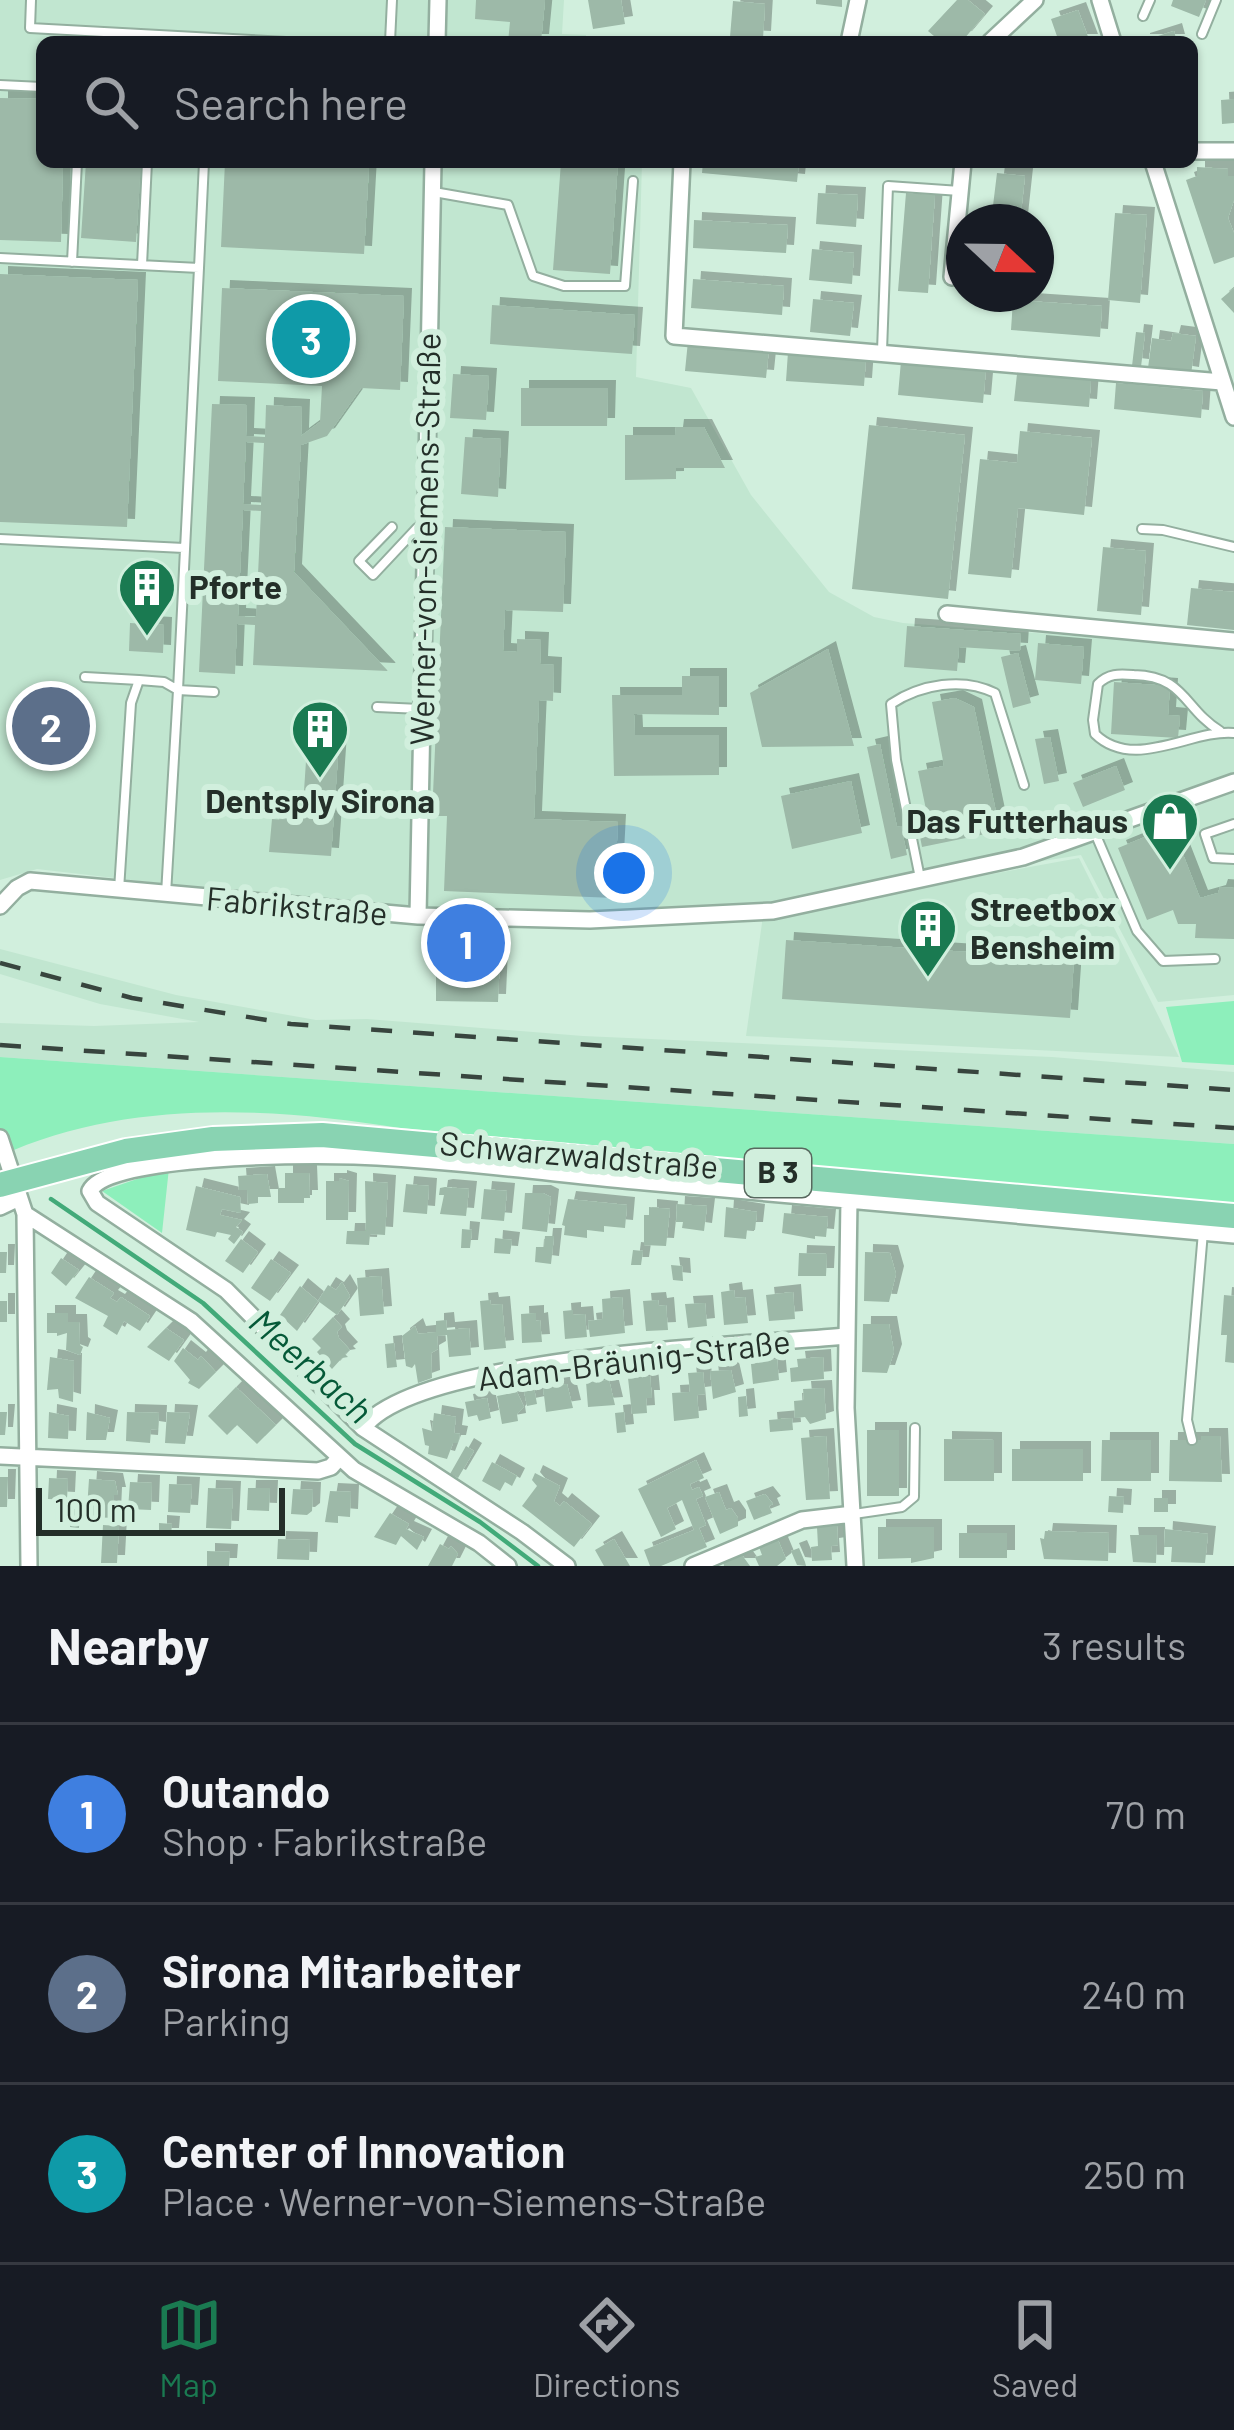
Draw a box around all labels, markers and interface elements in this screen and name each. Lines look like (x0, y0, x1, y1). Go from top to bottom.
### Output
search box (36, 36, 1198, 168)
icon: search (78, 69, 144, 135)
text: Search here (174, 75, 408, 129)
north arrow (946, 204, 1054, 312)
pin: 3 (272, 294, 350, 384)
street label: Werner-von-Siemens-Straße (400, 332, 448, 746)
building icon: Pforte (116, 556, 178, 638)
place label: Pforte (189, 566, 282, 606)
pin: 2 (12, 681, 90, 771)
building icon: Dentsply Sirona (289, 698, 351, 780)
place label: Dentsply Sirona (205, 780, 435, 820)
shop icon: Das Futterhaus (1139, 790, 1201, 872)
place label: Das Futterhaus (906, 800, 1128, 840)
your location (594, 843, 654, 903)
street label: Fabrikstraße (205, 877, 389, 933)
place label: Streetbox Bensheim (970, 888, 1117, 966)
building icon: Streetbox Bensheim (897, 897, 959, 979)
pin: 1 (427, 898, 505, 988)
street label: Schwarzwaldstraße (438, 1122, 720, 1186)
road number: B 3 (745, 1149, 811, 1197)
water label: Meerbach (242, 1299, 382, 1431)
street label: Adam-Bräunig-Straße (475, 1320, 792, 1398)
scale bar (36, 1482, 285, 1535)
text: 100 m (54, 1489, 137, 1529)
text: Nearby (48, 1614, 209, 1675)
text: 3 results (1042, 1621, 1186, 1668)
text: Outando (162, 1763, 330, 1817)
text: 1 (80, 1790, 94, 1837)
text: 70 m (1105, 1790, 1186, 1837)
text: Shop · Fabrikstraße (162, 1817, 487, 1864)
text: Sirona Mitarbeiter (162, 1943, 521, 1997)
text: 2 (76, 1970, 98, 2017)
text: 240 m (1082, 1970, 1186, 2017)
text: Parking (162, 1997, 290, 2044)
text: Center of Innovation (162, 2123, 565, 2177)
text: 3 (76, 2150, 98, 2197)
text: 250 m (1083, 2150, 1186, 2197)
text: Place · Werner-von-Siemens-Straße (162, 2177, 766, 2224)
tab: Map (156, 2292, 222, 2404)
tab: Directions (533, 2292, 680, 2404)
tab: Saved (992, 2292, 1078, 2404)

